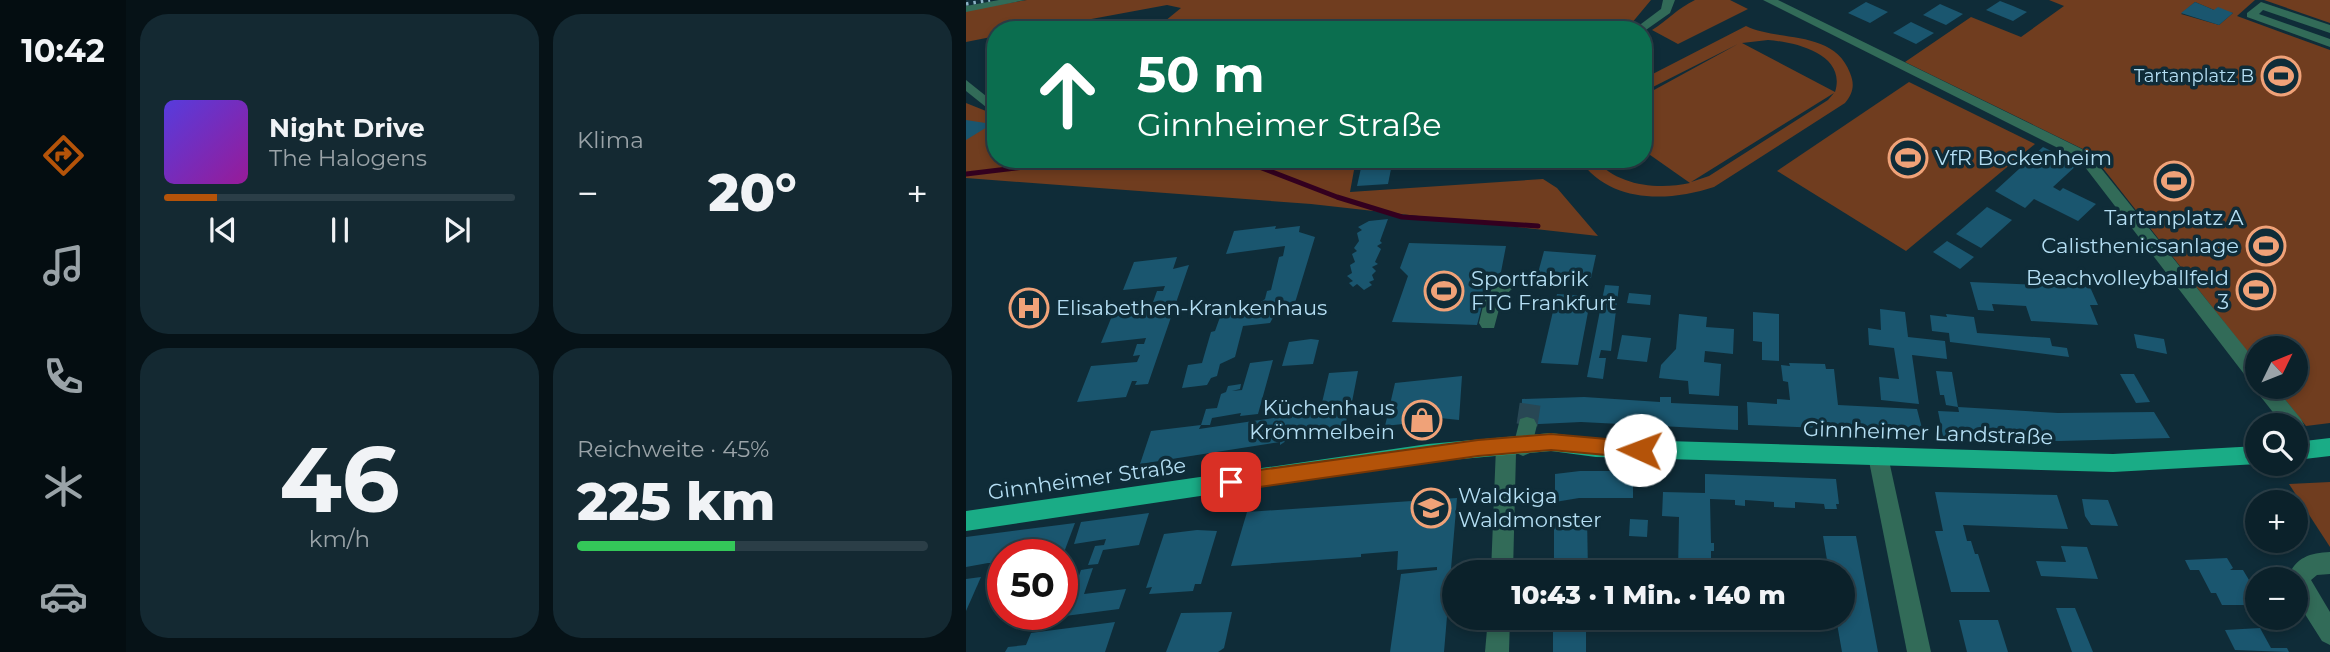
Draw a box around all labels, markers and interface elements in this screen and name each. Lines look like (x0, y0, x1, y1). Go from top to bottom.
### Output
text: 10:42 (21, 31, 105, 70)
text: 50 m (1137, 45, 1265, 104)
icon: ahead (1022, 49, 1113, 140)
sports icon: Tartanplatz B (2260, 55, 2302, 97)
place label: Tartanplatz B (2134, 65, 2254, 87)
text: Ginnheimer Straße (1137, 105, 1441, 144)
text: Night Drive (269, 112, 425, 144)
text: Klima (577, 126, 644, 154)
icon: directions (39, 131, 88, 180)
sports icon: VfR Bockenheim (1887, 137, 1929, 179)
text: The Halogens (269, 144, 427, 172)
place label: VfR Bockenheim (1935, 145, 2112, 170)
sports icon: Tartanplatz A (2153, 160, 2195, 202)
text: 20° (708, 161, 797, 224)
text: − (577, 170, 599, 217)
text: + (906, 170, 928, 217)
place label: Tartanplatz A (2104, 205, 2245, 230)
icon: previous (204, 211, 242, 249)
icon: pause (321, 211, 359, 249)
icon: next (438, 211, 476, 249)
sports icon: Calisthenicsanlage (2245, 225, 2287, 267)
place label: Calisthenicsanlage (2041, 233, 2239, 258)
icon: music (39, 241, 88, 290)
place label: Beachvolleyballfeld 3 (2026, 265, 2229, 314)
place label: Sportfabrik FTG Frankfurt (1471, 266, 1616, 315)
sports icon: Beachvolleyballfeld 3 (2235, 269, 2277, 311)
sports icon: Sportfabrik FTG Frankfurt (1423, 270, 1465, 312)
hospital icon: Elisabethen-Krankenhaus (1008, 287, 1050, 329)
place label: Elisabethen-Krankenhaus (1056, 295, 1327, 320)
north arrow (2245, 336, 2308, 399)
map controls (2245, 336, 2308, 630)
icon: phone (39, 352, 88, 401)
place label: Küchenhaus Krömmelbein (1249, 395, 1395, 444)
shop icon: Küchenhaus Krömmelbein (1401, 399, 1443, 441)
position arrow (1603, 413, 1677, 487)
button: search (2245, 413, 2308, 476)
street label: Ginnheimer Landstraße (1802, 416, 2054, 449)
text: 46 (279, 424, 400, 535)
text: Reichweite · 45% (577, 435, 769, 463)
street label: Ginnheimer Straße (986, 452, 1188, 505)
pin (1201, 452, 1261, 512)
icon: climate (39, 462, 88, 511)
icon: arrive (1212, 463, 1250, 501)
text: 225 km (577, 470, 775, 533)
place label: Waldkiga Waldmonster (1458, 483, 1602, 532)
school or university icon: Waldkiga Waldmonster (1410, 487, 1452, 529)
button: + (2245, 490, 2308, 553)
text: km/h (309, 525, 370, 553)
speed limit sign: 50 (987, 539, 1078, 630)
button: − (2245, 567, 2308, 630)
icon: car (39, 572, 88, 621)
text: 10:43 · 1 Min. · 140 m (1511, 579, 1786, 611)

